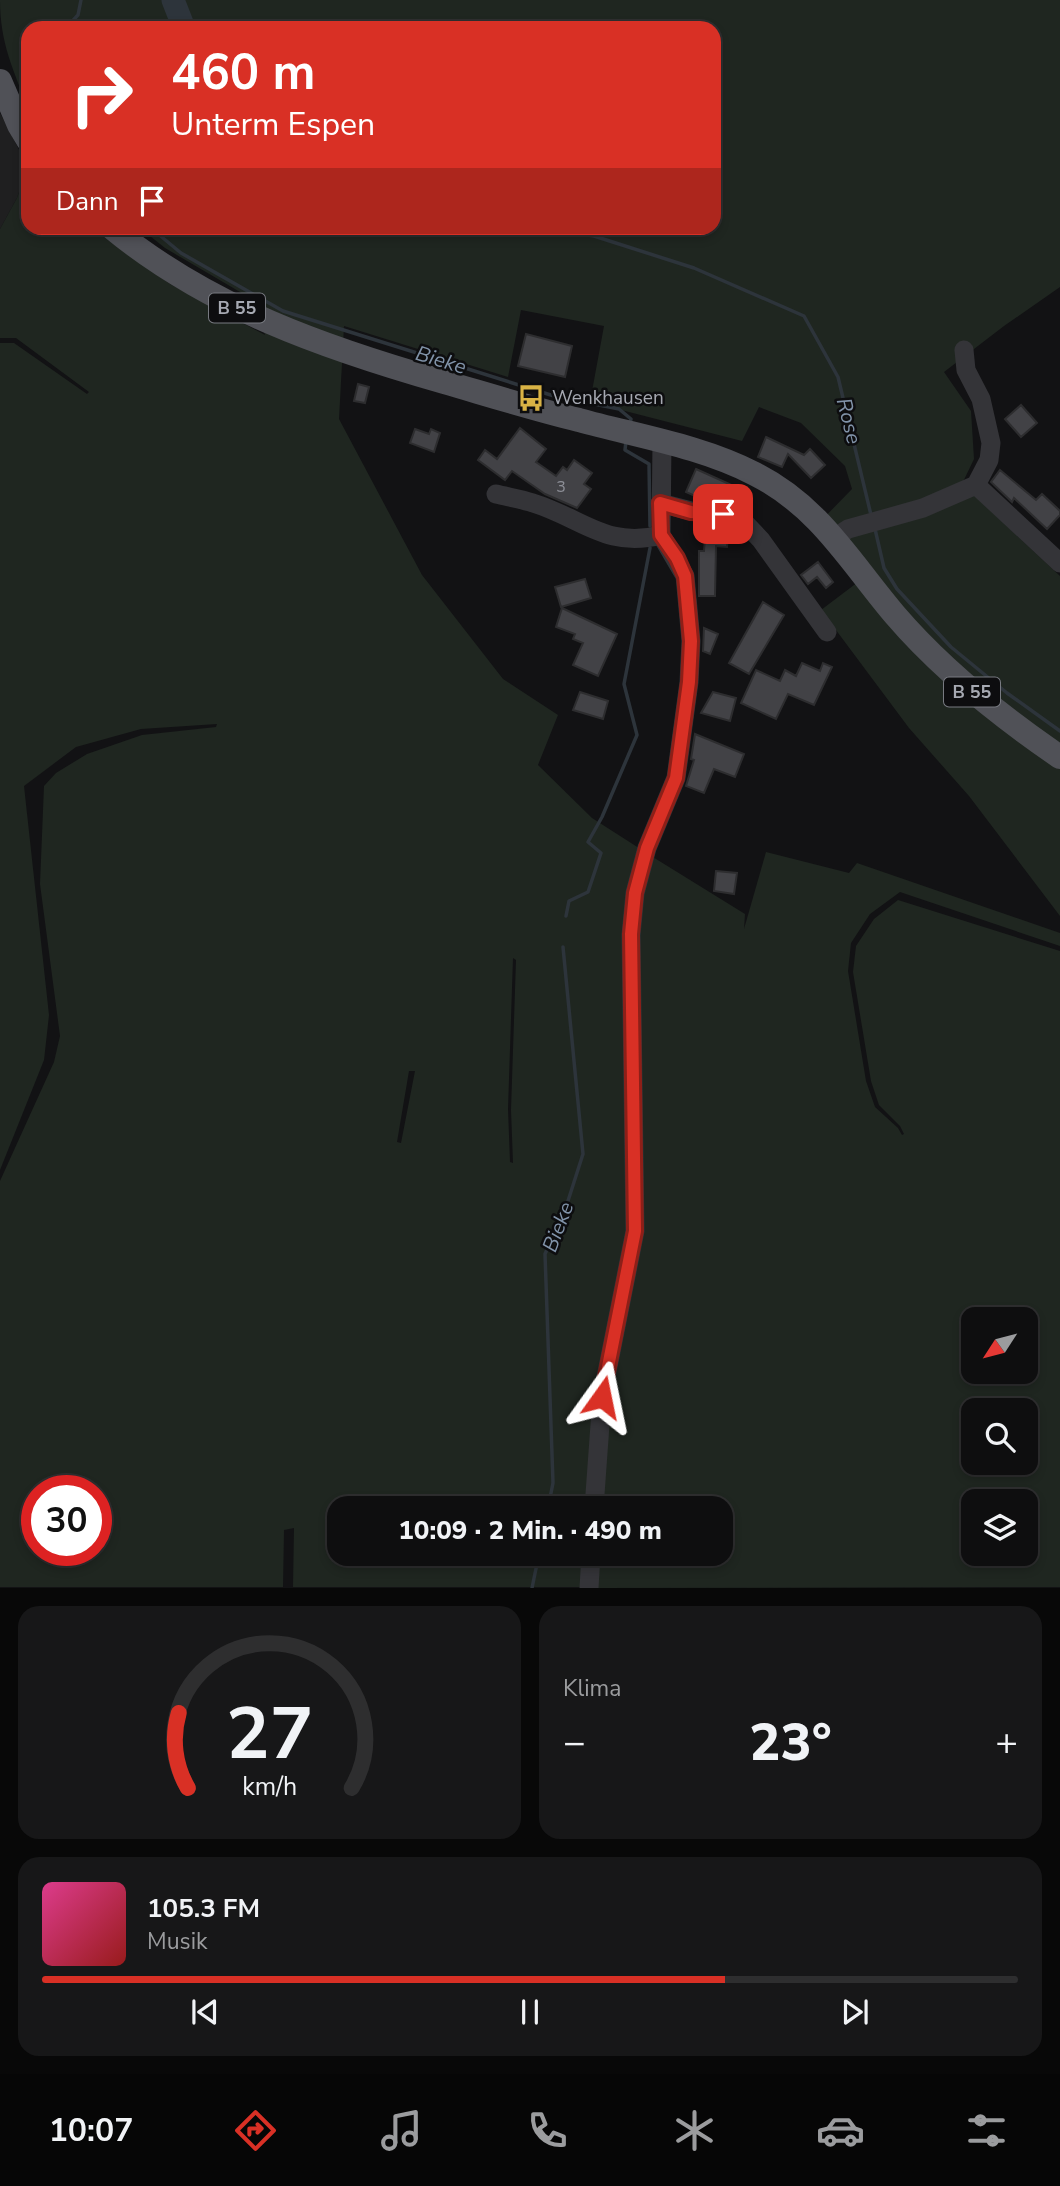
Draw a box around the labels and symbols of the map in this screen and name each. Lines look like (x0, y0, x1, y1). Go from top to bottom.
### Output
road number: B 55 (209, 294, 265, 322)
water label: Bieke (412, 339, 470, 381)
bus stop icon: Wenkhausen (516, 383, 546, 413)
place label: Wenkhausen (552, 385, 664, 411)
water label: Rose (830, 395, 868, 447)
house number: 3 (556, 476, 566, 498)
pin (693, 484, 753, 544)
road number: B 55 (944, 678, 1000, 706)
water label: Bieke (536, 1198, 580, 1256)
north arrow (961, 1307, 1038, 1384)
position arrow (565, 1360, 639, 1434)
speed limit sign: 30 (21, 1475, 112, 1566)

